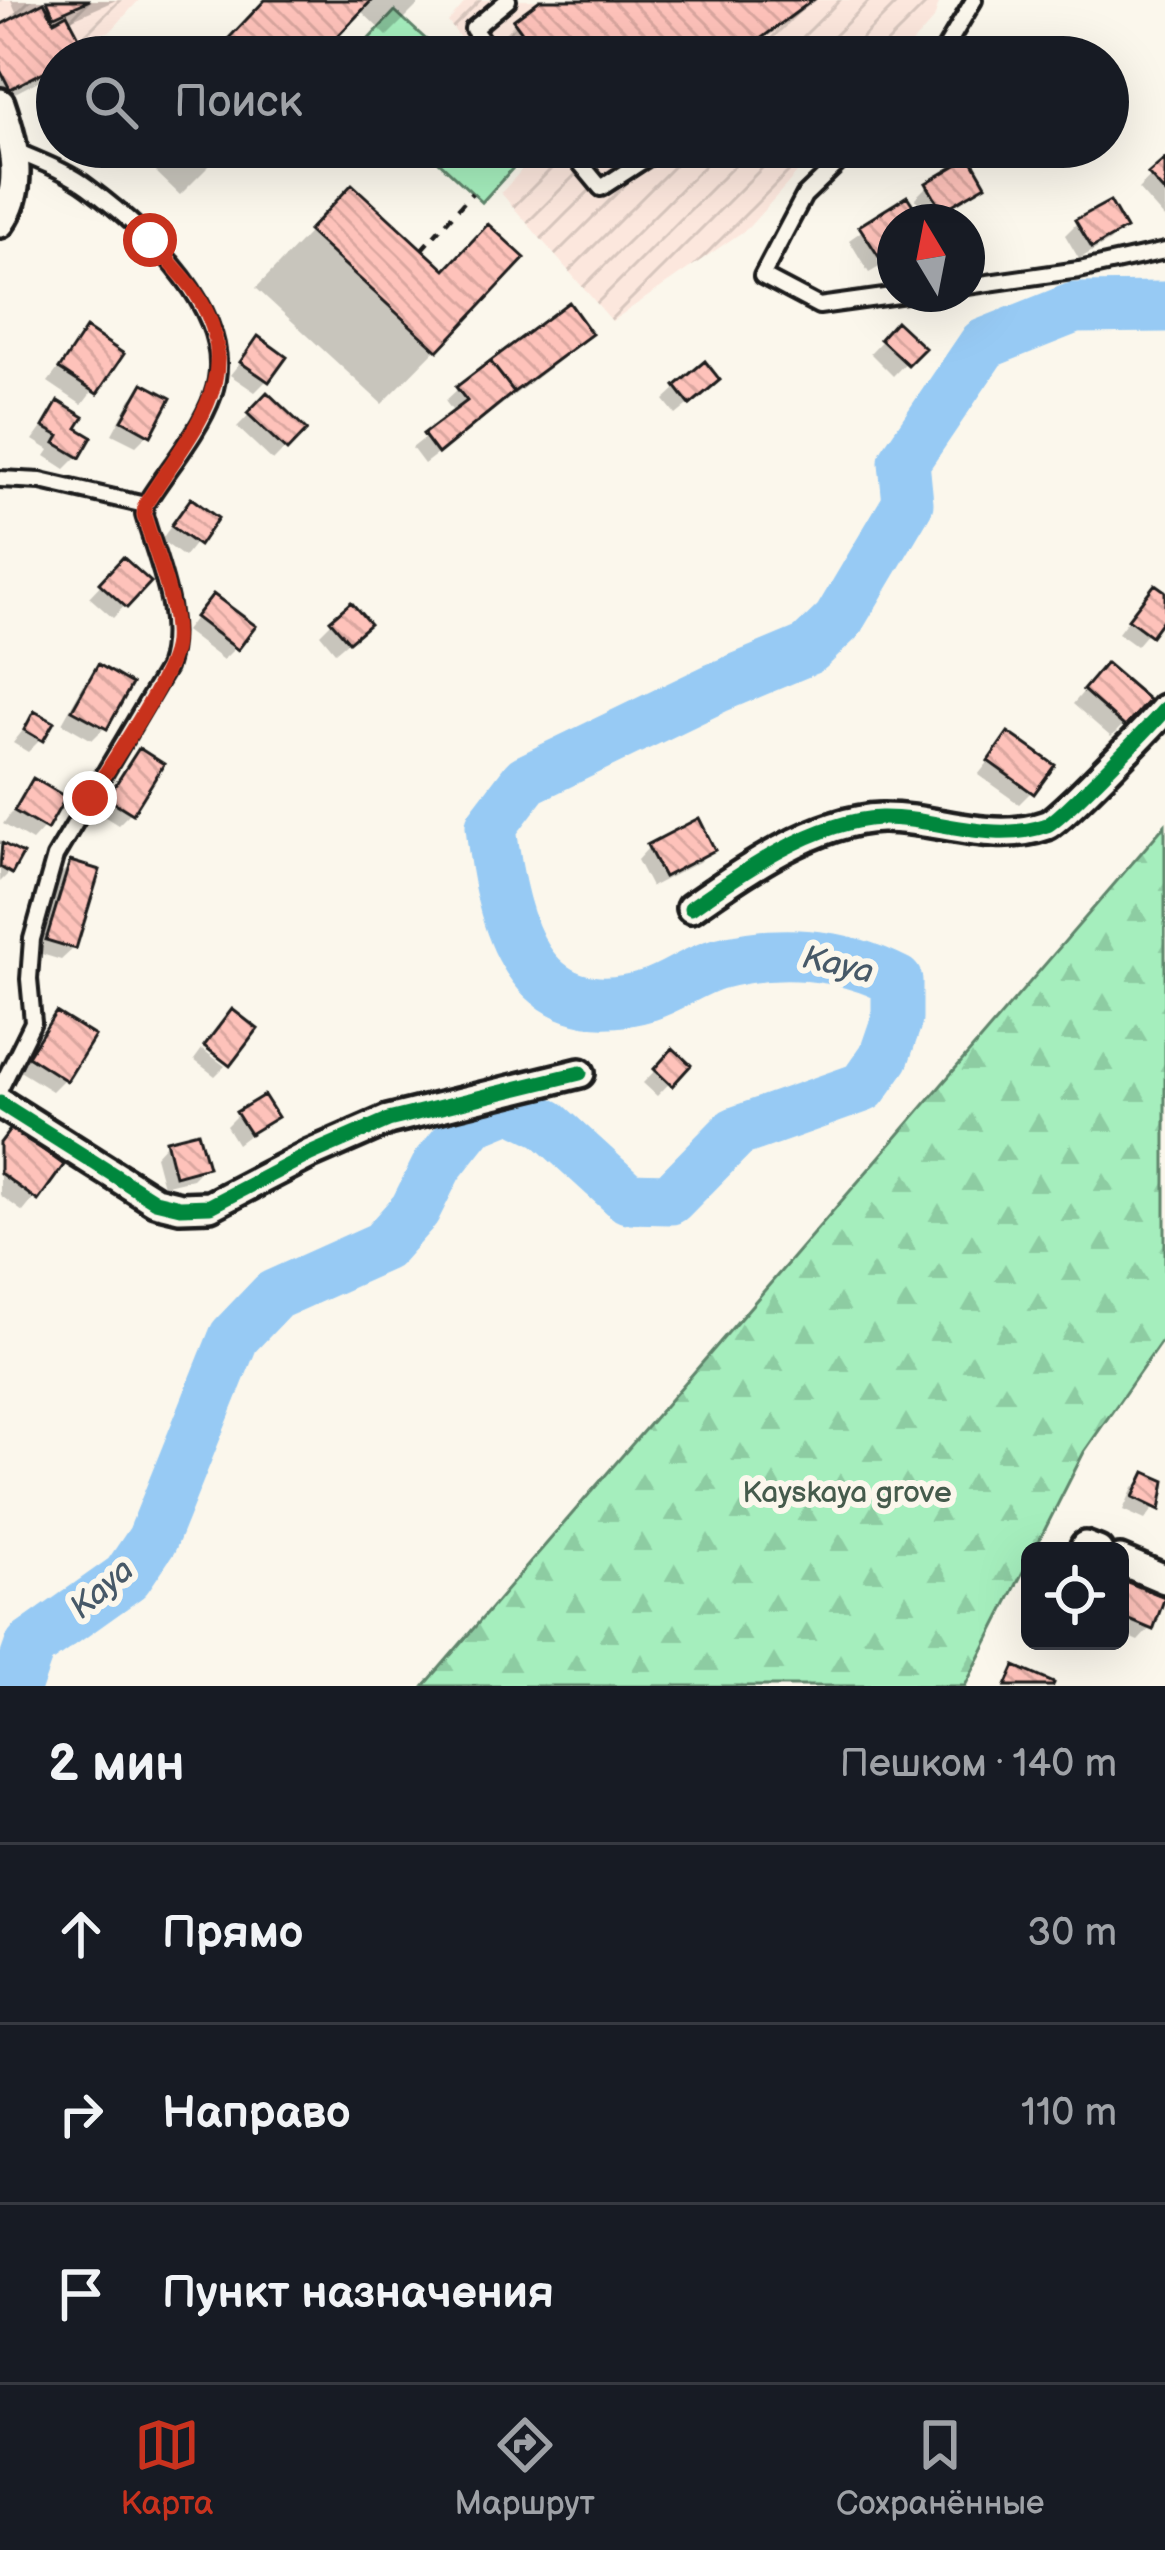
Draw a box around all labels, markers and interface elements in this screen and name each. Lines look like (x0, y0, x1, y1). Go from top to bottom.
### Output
search box (36, 36, 1129, 168)
icon: search (78, 69, 144, 135)
text: Поиск (174, 75, 302, 130)
north arrow (877, 204, 985, 312)
route start (123, 213, 177, 267)
route end (63, 771, 117, 825)
water label: Kaya (798, 937, 878, 993)
park label: Kayskaya grove (742, 1475, 952, 1511)
map controls (1021, 1542, 1129, 1650)
button: locate (1021, 1542, 1129, 1650)
water label: Kaya (62, 1550, 142, 1628)
text: 2 мин (48, 1734, 185, 1795)
text: Пешком · 140 m (840, 1741, 1117, 1788)
icon: ahead (48, 1901, 114, 1967)
text: Прямо (162, 1906, 303, 1961)
text: 30 m (1027, 1910, 1117, 1957)
icon: right (48, 2081, 114, 2147)
text: Направо (162, 2086, 351, 2141)
text: 110 m (1021, 2090, 1117, 2137)
icon: arrive (48, 2261, 114, 2327)
text: Пункт назначения (162, 2266, 554, 2321)
tab: Карта (121, 2412, 213, 2524)
tab: Маршрут (455, 2412, 595, 2524)
tab: Сохранённые (836, 2412, 1044, 2524)

